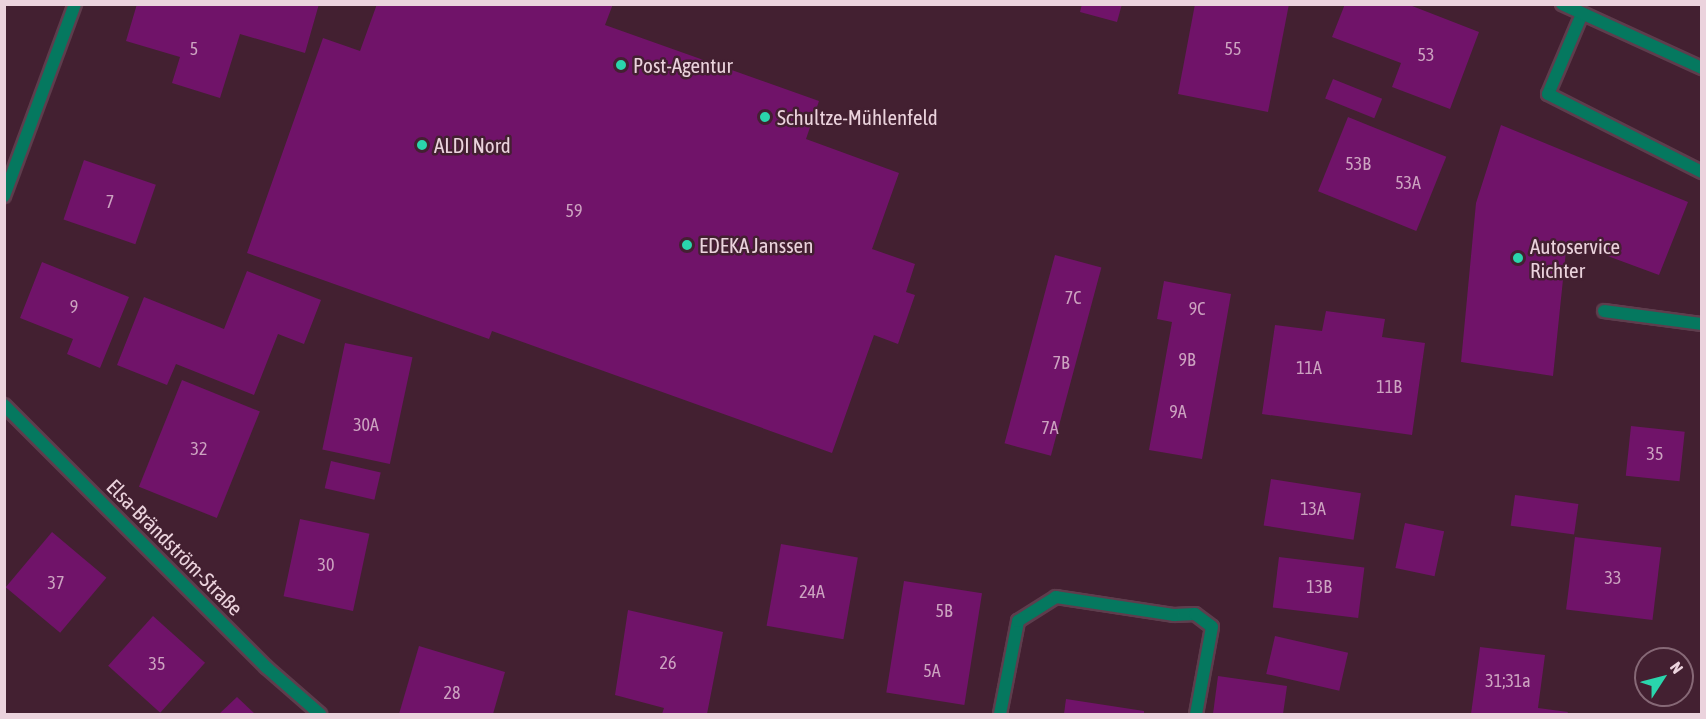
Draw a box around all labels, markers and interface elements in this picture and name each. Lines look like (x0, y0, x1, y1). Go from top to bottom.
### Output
house number: 5 (190, 38, 198, 60)
house number: 55 (1225, 38, 1241, 60)
house number: 53 (1418, 44, 1434, 66)
place label: Post-Agentur (633, 52, 733, 78)
marker: Post-Agentur (614, 58, 628, 72)
place label: Schultze-Mühlenfeld (777, 104, 938, 130)
marker: Schultze-Mühlenfeld (758, 110, 772, 124)
place label: ALDI Nord (434, 132, 511, 158)
marker: ALDI Nord (415, 138, 429, 152)
house number: 53B (1345, 153, 1371, 175)
house number: 53A (1395, 172, 1421, 194)
house number: 7 (106, 191, 114, 213)
house number: 59 (566, 200, 582, 222)
place label: EDEKA Janssen (699, 232, 813, 258)
place label: Autoservice Richter (1530, 233, 1620, 283)
marker: EDEKA Janssen (680, 238, 694, 252)
marker: Autoservice Richter (1511, 251, 1525, 265)
house number: 7C (1065, 287, 1081, 309)
house number: 9 (70, 296, 78, 318)
house number: 9C (1189, 298, 1205, 320)
house number: 9B (1179, 349, 1195, 371)
house number: 7B (1053, 352, 1069, 374)
house number: 11A (1296, 357, 1322, 379)
house number: 11B (1376, 376, 1402, 398)
house number: 9A (1169, 401, 1187, 423)
house number: 30A (353, 414, 379, 436)
house number: 7A (1041, 417, 1059, 439)
house number: 32 (191, 438, 207, 460)
house number: 35 (1647, 443, 1663, 465)
street label: Elsa-Brändström-Straße (102, 474, 248, 620)
house number: 13A (1300, 498, 1326, 520)
house number: 30 (318, 554, 334, 576)
house number: 33 (1605, 567, 1621, 589)
house number: 37 (48, 572, 64, 594)
house number: 13B (1306, 576, 1332, 598)
house number: 24A (799, 581, 825, 603)
house number: 5B (936, 600, 952, 622)
north arrow (1634, 647, 1694, 707)
house number: 26 (660, 652, 676, 674)
house number: 35 (149, 653, 165, 675)
text: N (1667, 658, 1687, 677)
house number: 5A (923, 660, 941, 682)
house number: 31;31a (1485, 670, 1531, 692)
house number: 28 (444, 682, 460, 704)

